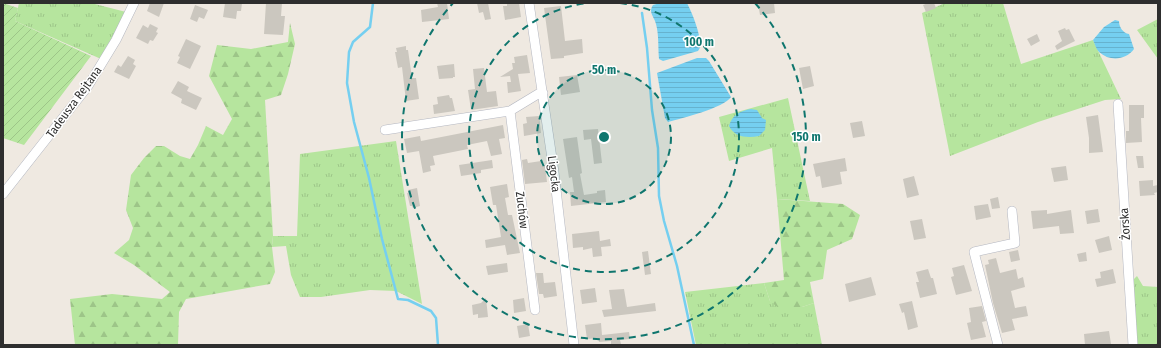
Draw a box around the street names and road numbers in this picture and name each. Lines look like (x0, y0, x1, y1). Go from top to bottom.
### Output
street label: Tadeusza Rejtana (43, 63, 105, 141)
street label: Ligocka (545, 155, 563, 193)
street label: Zuchów (513, 191, 531, 230)
street label: Żorska (1116, 207, 1133, 241)

